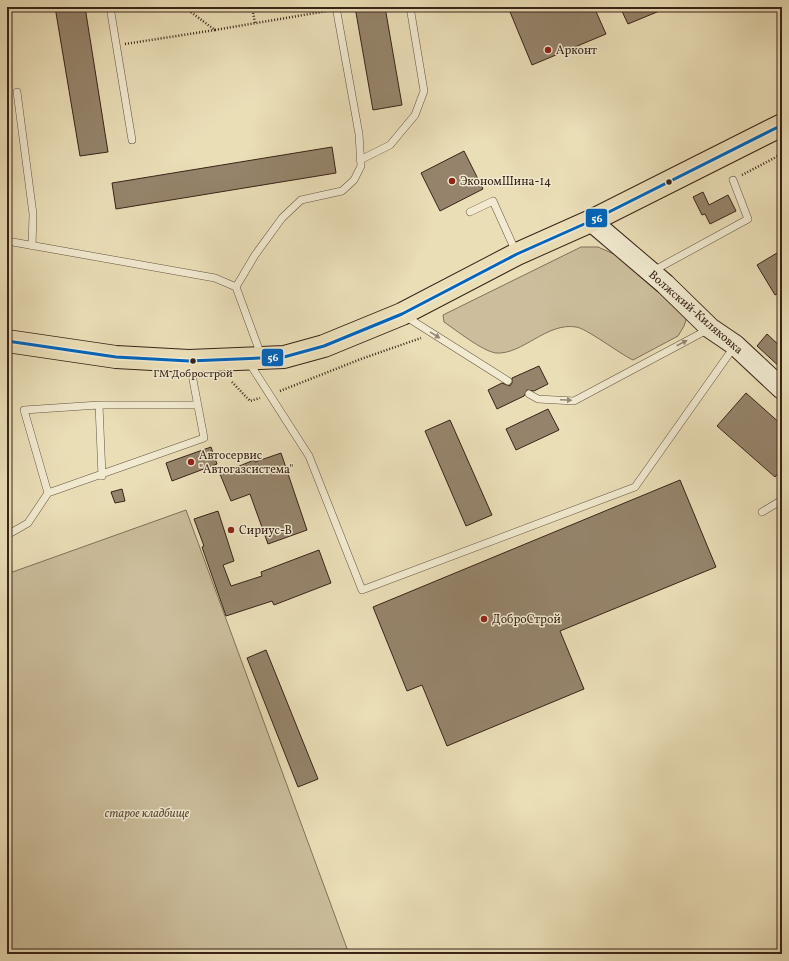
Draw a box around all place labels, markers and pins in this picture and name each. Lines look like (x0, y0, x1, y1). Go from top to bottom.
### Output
place label: Арконт (556, 43, 597, 59)
marker: Арконт (543, 45, 553, 55)
place label: ЭкономШина-14 (460, 174, 551, 190)
marker: ЭкономШина-14 (447, 176, 457, 186)
unlabelled marker (664, 177, 674, 187)
marker: ГМ Добрострой (188, 356, 198, 366)
place label: ГМ Добрострой (153, 367, 233, 382)
place label: Автосервис "Автогазсистема" (199, 448, 293, 478)
marker: Автосервис "Автогазсистема" (186, 457, 196, 467)
place label: Сириус-В (239, 523, 292, 539)
marker: Сириус-В (226, 525, 236, 535)
place label: ДоброСтрой (492, 612, 561, 628)
marker: ДоброСтрой (479, 614, 489, 624)

